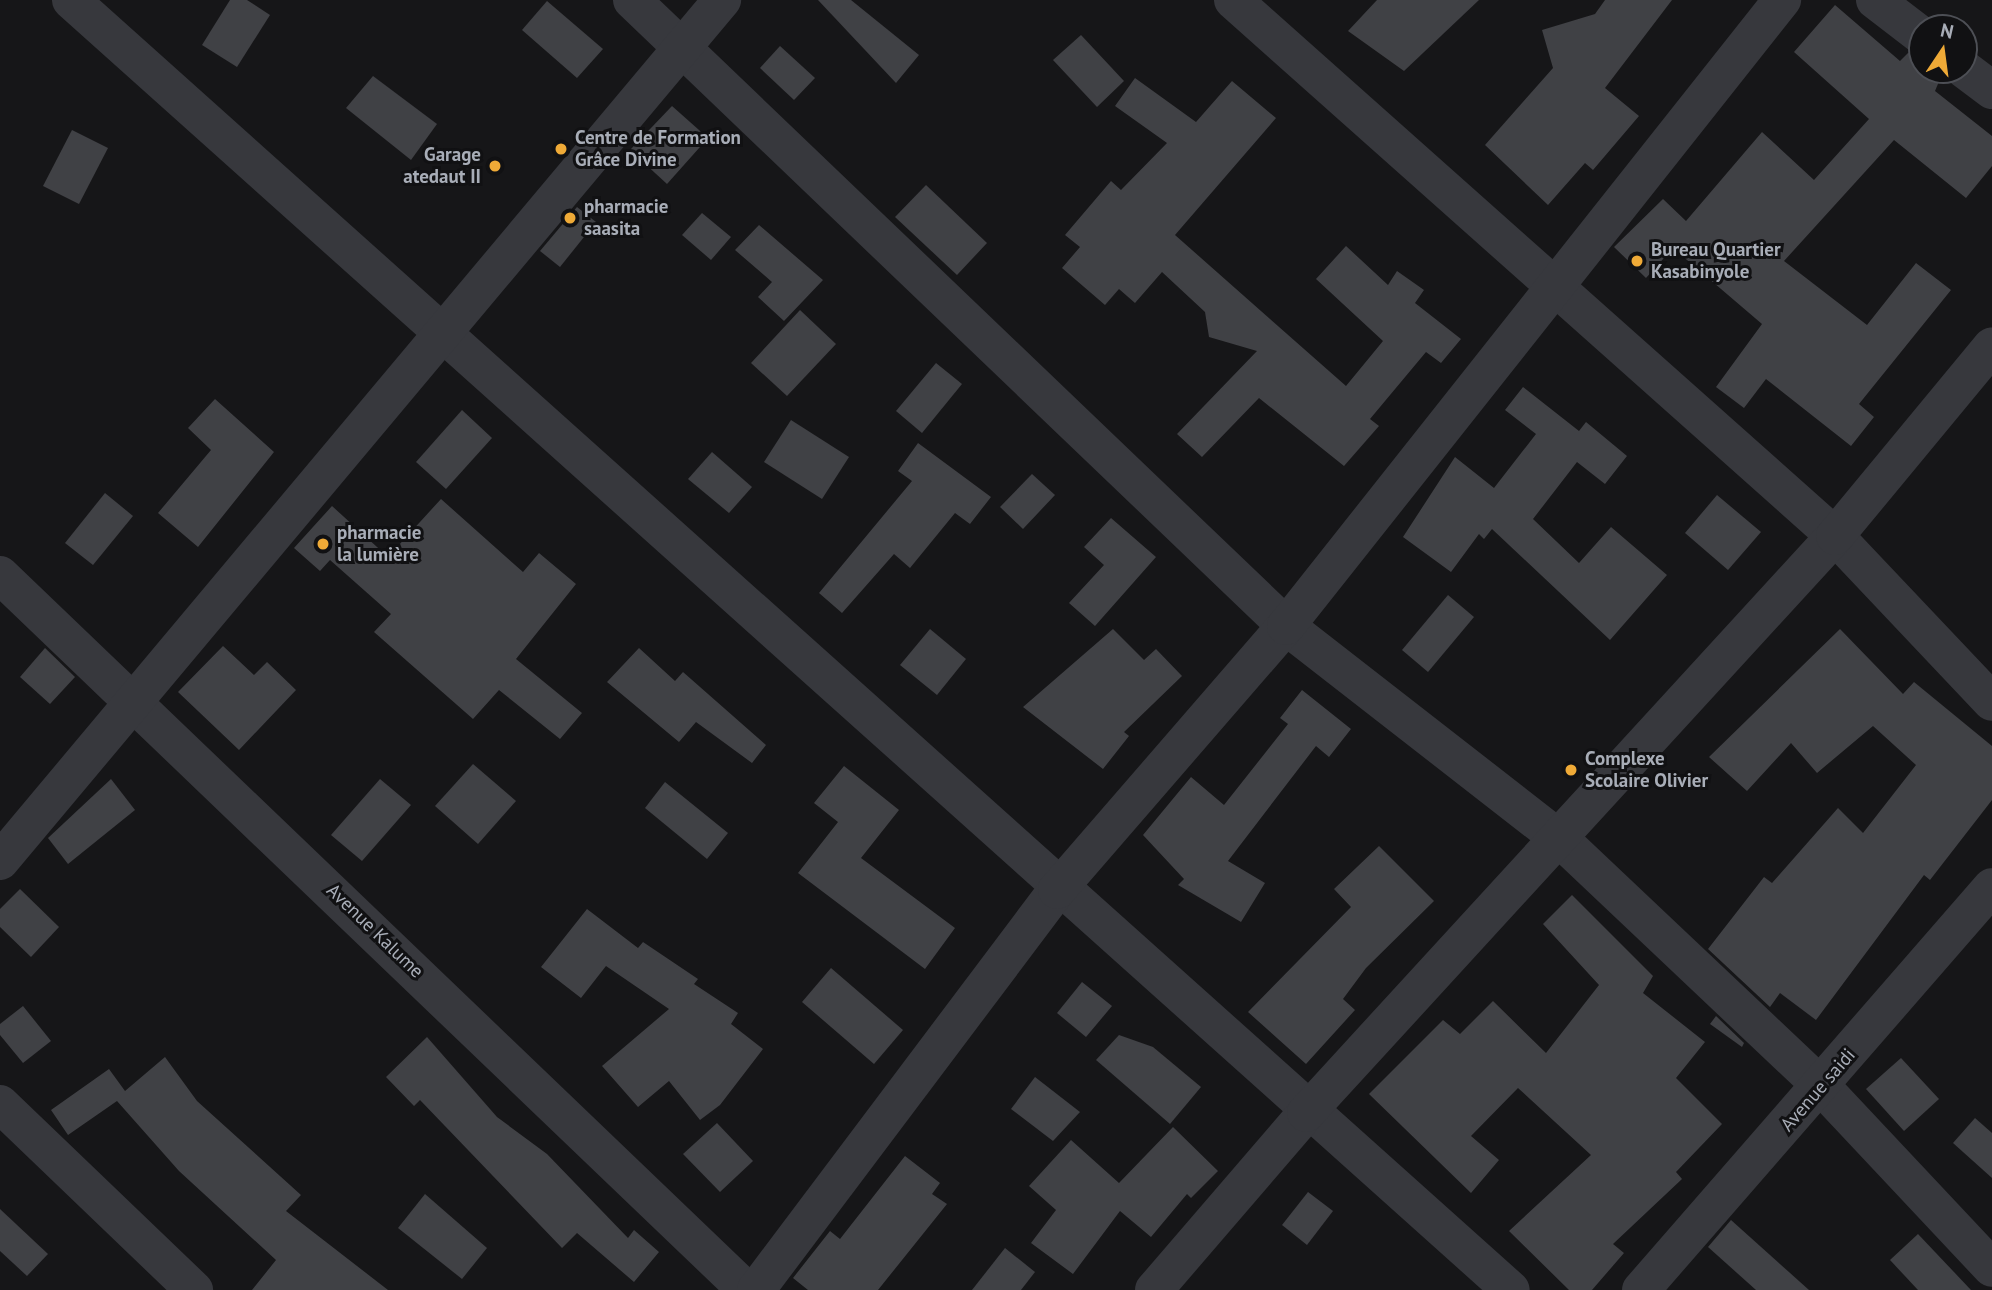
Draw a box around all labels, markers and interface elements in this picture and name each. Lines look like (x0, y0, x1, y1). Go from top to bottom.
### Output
north arrow (1908, 14, 1978, 84)
text: N (1938, 17, 1956, 44)
place label: Centre de Formation Grâce Divine (575, 127, 741, 171)
marker: Centre de Formation Grâce Divine (553, 141, 569, 157)
place label: Garage atedaut II (403, 144, 481, 188)
marker: Garage atedaut II (487, 158, 503, 174)
place label: pharmacie saasita (584, 196, 668, 240)
marker: pharmacie saasita (562, 210, 578, 226)
place label: Bureau Quartier Kasabinyole (1651, 239, 1781, 283)
marker: Bureau Quartier Kasabinyole (1629, 253, 1645, 269)
place label: pharmacie la lumière (337, 522, 421, 566)
marker: pharmacie la lumière (315, 536, 331, 552)
place label: Complexe Scolaire Olivier (1585, 748, 1708, 792)
marker: Complexe Scolaire Olivier (1563, 762, 1579, 778)
street label: Avenue Kalume (322, 879, 428, 983)
street label: Avenue saidi (1776, 1044, 1860, 1136)

